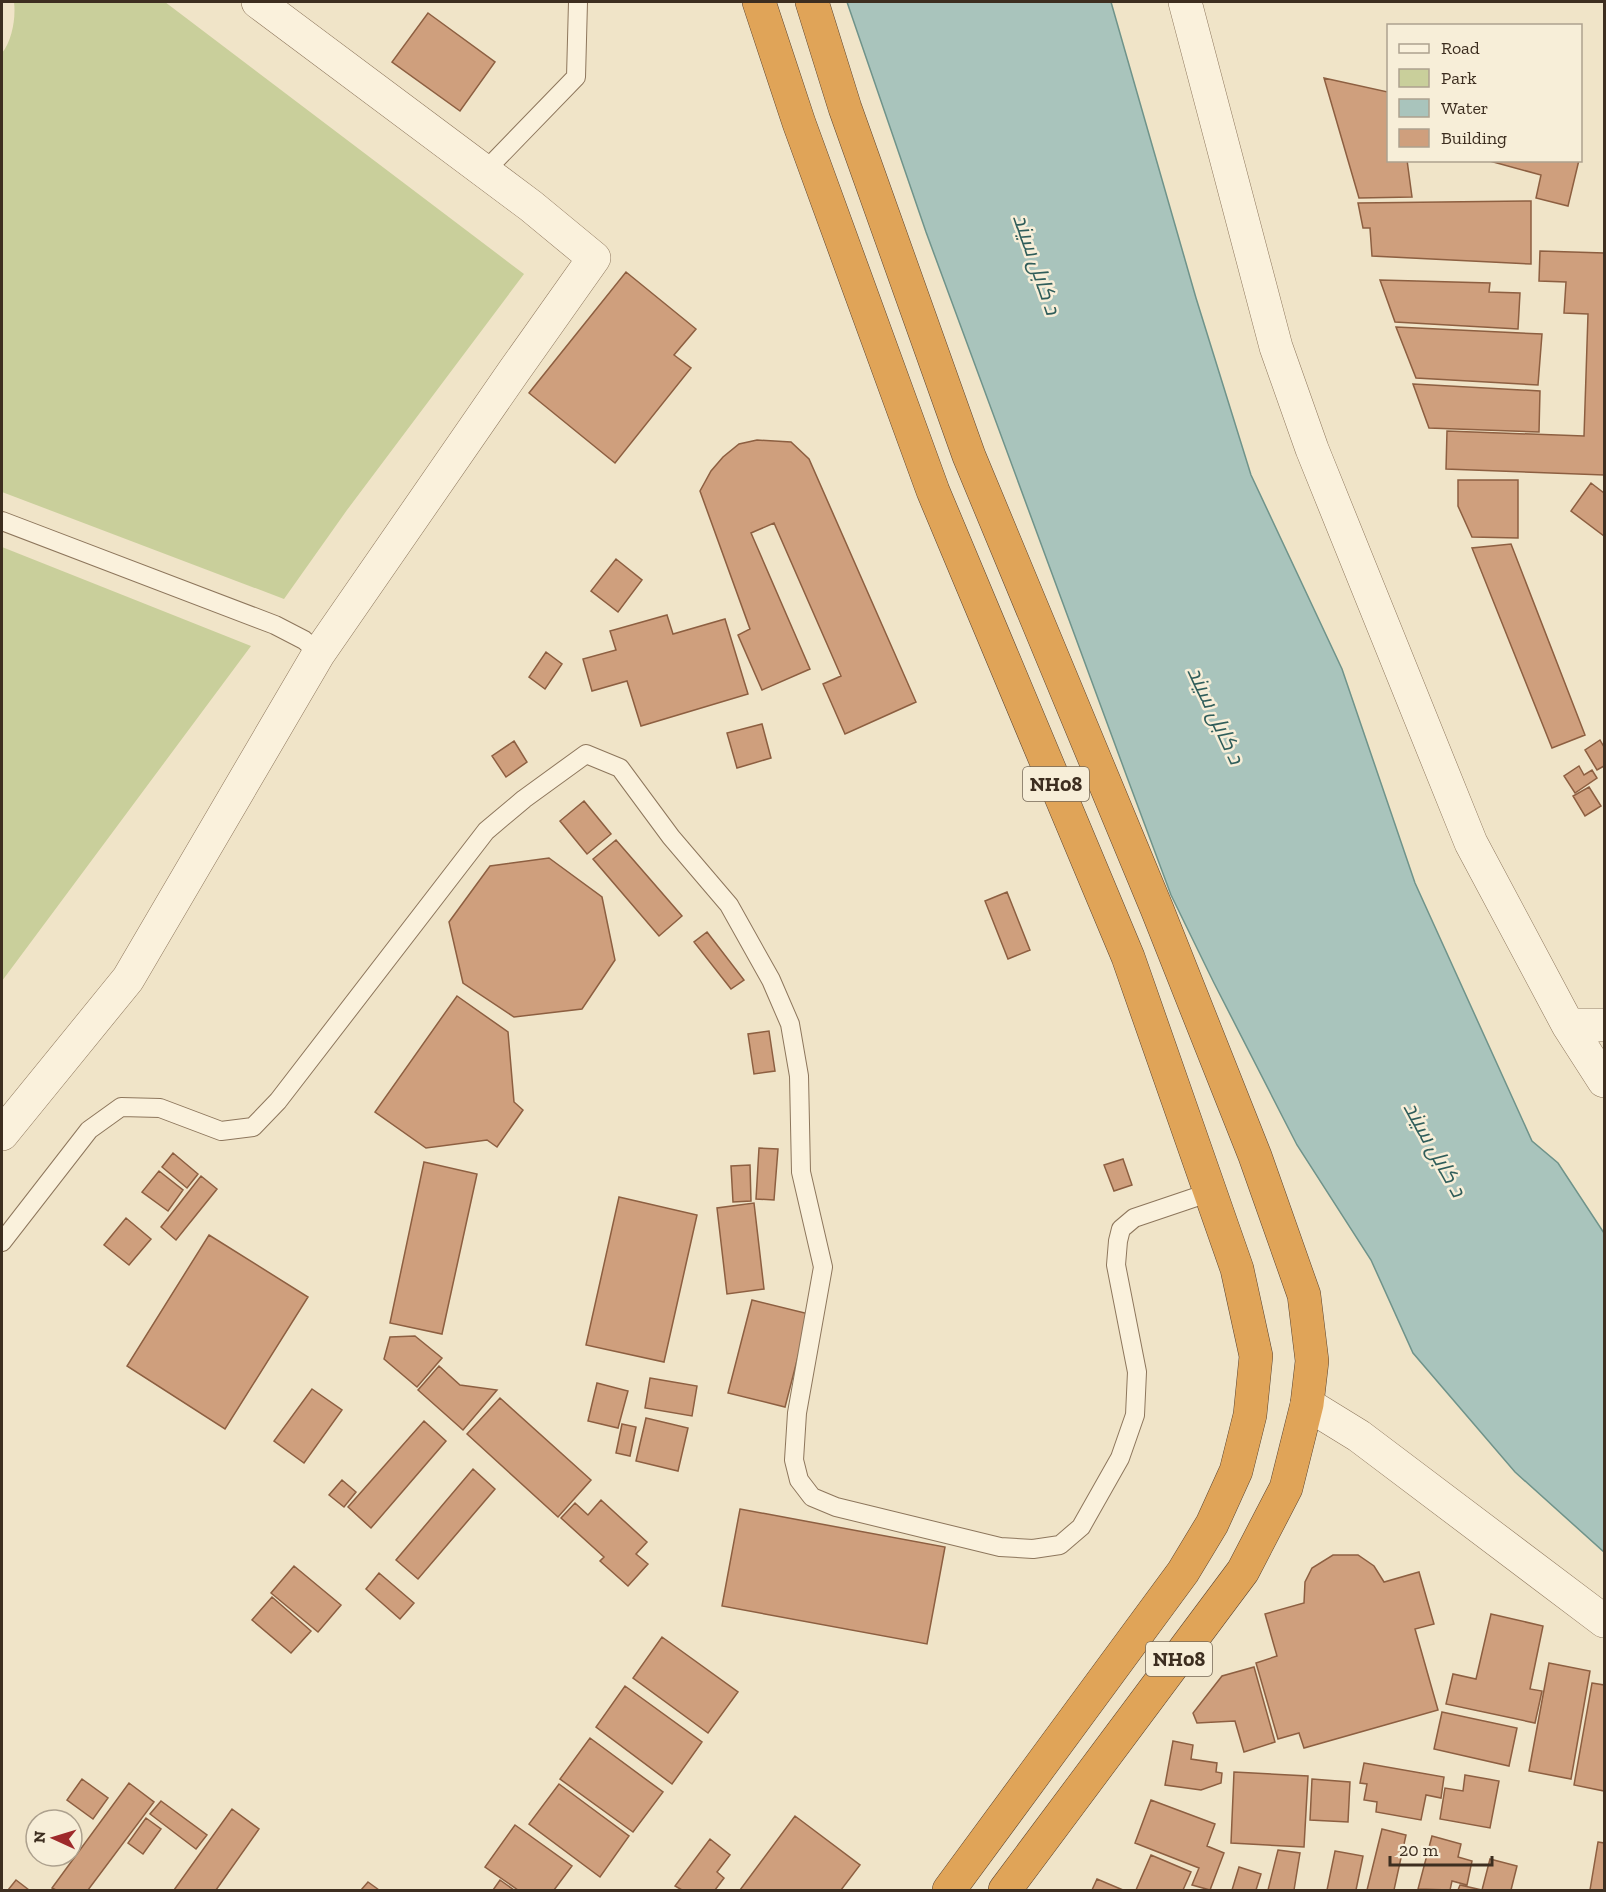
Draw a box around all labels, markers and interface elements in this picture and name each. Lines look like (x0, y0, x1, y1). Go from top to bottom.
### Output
legend (1387, 24, 1582, 162)
text: Road (1441, 37, 1480, 59)
text: Park (1441, 67, 1477, 89)
text: Water (1441, 97, 1488, 119)
text: Building (1441, 127, 1507, 149)
water label: د کابل سيند (1007, 210, 1067, 319)
water label: د کابل سيند (1182, 662, 1251, 769)
road number: NH08 (1023, 767, 1089, 801)
water label: د کابل سيند (1398, 1097, 1473, 1203)
road number: NH08 (1146, 1642, 1212, 1676)
north arrow (24, 1808, 84, 1868)
scale bar (1390, 1829, 1492, 1867)
text: N (30, 1830, 49, 1844)
text: 20 m (1399, 1839, 1439, 1861)

